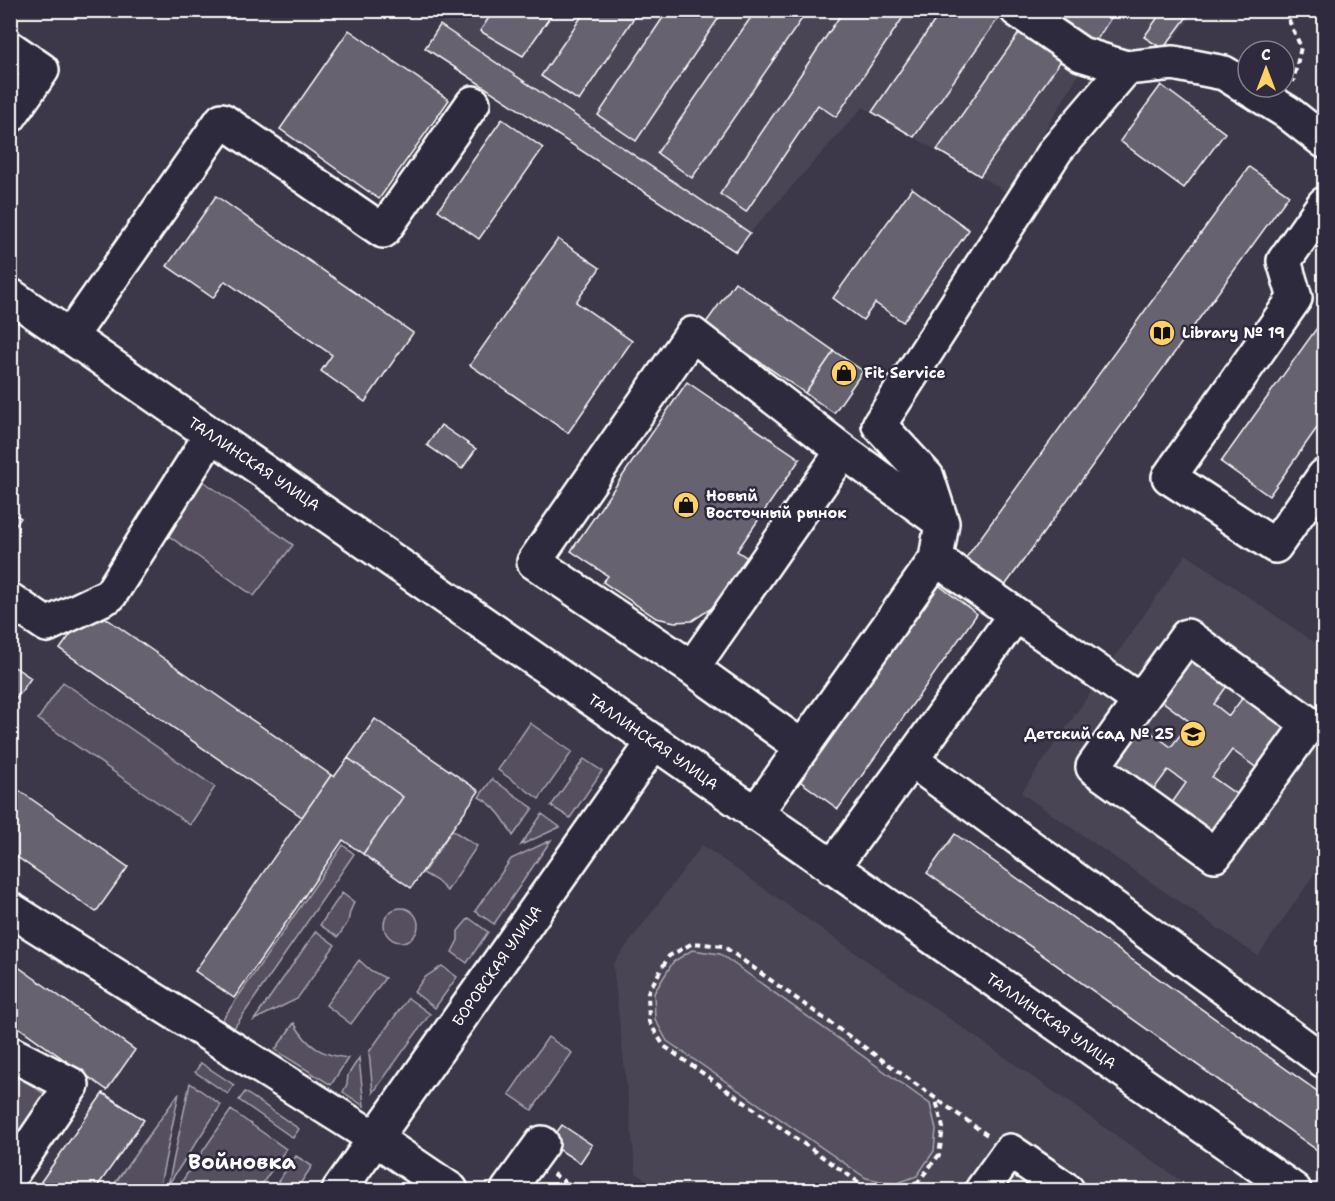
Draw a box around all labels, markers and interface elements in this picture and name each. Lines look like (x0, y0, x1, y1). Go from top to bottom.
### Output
north arrow (1236, 39, 1296, 99)
text: С (1261, 44, 1271, 65)
library icon: Library № 19 (1147, 318, 1177, 348)
place label: Library № 19 (1182, 323, 1285, 343)
shop icon: Fit Service (829, 358, 859, 388)
place label: Fit Service (864, 363, 946, 383)
street label: ТАЛЛИНСКАЯ УЛИЦА (184, 412, 324, 516)
place label: Новый Восточный рынок (706, 486, 847, 523)
shop icon: Новый Восточный рынок (671, 490, 701, 520)
street label: ТАЛЛИНСКАЯ УЛИЦА (584, 689, 722, 795)
school or university icon: Детский сад № 25 (1178, 719, 1208, 749)
place label: Детский сад № 25 (1024, 724, 1174, 744)
street label: БОРОВСКАЯ УЛИЦА (448, 901, 546, 1030)
street label: ТАЛЛИНСКАЯ УЛИЦА (982, 968, 1120, 1074)
district label: Войновка (188, 1148, 297, 1176)

